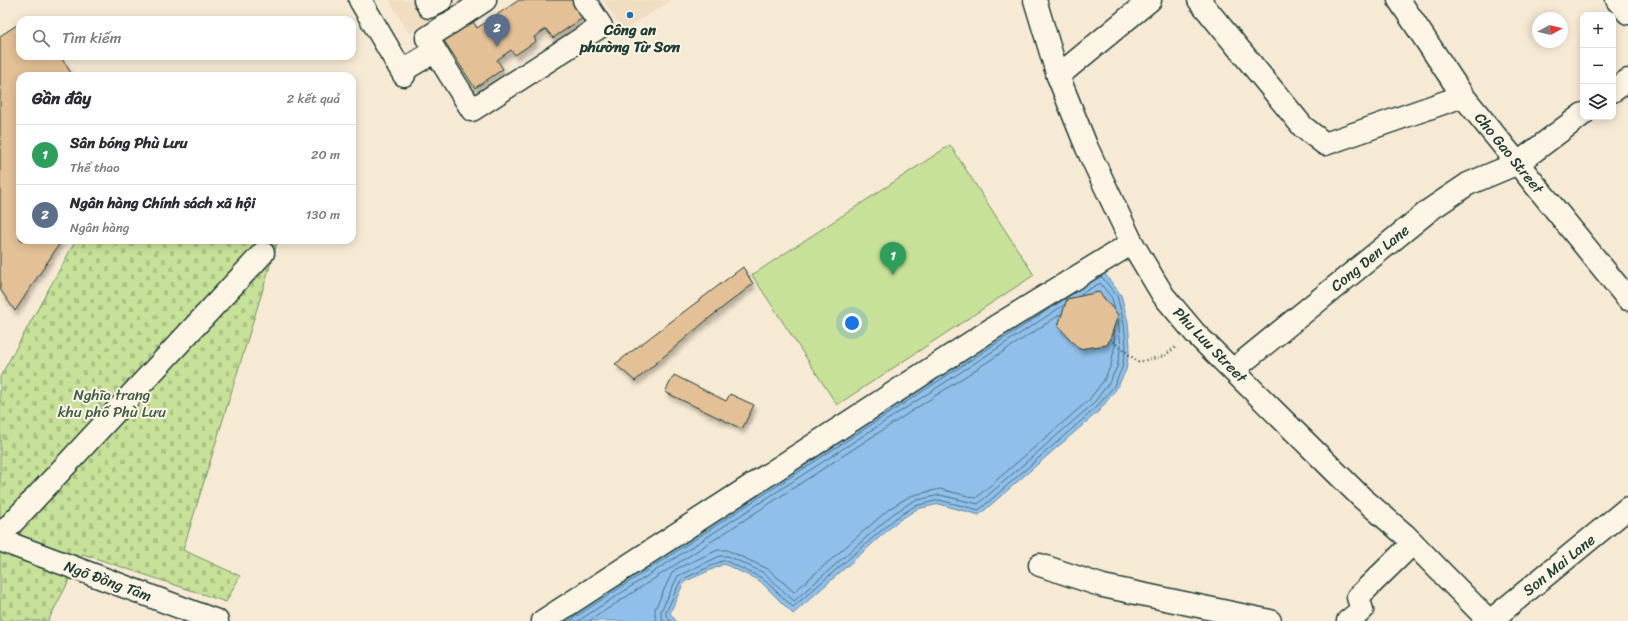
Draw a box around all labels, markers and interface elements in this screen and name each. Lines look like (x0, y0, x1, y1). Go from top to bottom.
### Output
marker: Công an phường Từ Sơn (625, 10, 635, 20)
north arrow (1532, 12, 1568, 48)
map controls (1580, 12, 1616, 120)
button: + (1580, 12, 1616, 48)
pin: 2 (484, 14, 510, 47)
search box (16, 16, 356, 60)
place label: Công an phường Từ Sơn (579, 17, 681, 60)
text: Tìm kiếm (62, 25, 121, 51)
icon: search (30, 27, 52, 49)
button: − (1580, 48, 1616, 84)
text: Gần đây (32, 83, 91, 113)
button: layers (1580, 84, 1616, 120)
text: 2 kết quả (287, 87, 340, 110)
street label: Cho Gao Street (1468, 106, 1551, 200)
text: Sân bóng Phù Lưu (70, 130, 187, 156)
text: 1 (42, 143, 48, 166)
text: 20 m (311, 143, 340, 166)
text: Thể thao (70, 156, 120, 179)
text: Ngân hàng Chính sách xã hội (70, 190, 255, 216)
text: 2 (41, 203, 49, 226)
text: 130 m (306, 203, 340, 226)
text: Ngân hàng (70, 216, 129, 239)
street label: Cong Den Lane (1325, 218, 1416, 298)
pin: 1 (880, 242, 906, 275)
street label: Phu Luu Street (1167, 301, 1254, 390)
your location (842, 313, 862, 333)
park label: Nghĩa trang khu phố Phù Lưu (58, 382, 166, 425)
street label: Son Mai Lane (1517, 527, 1601, 603)
street label: Ngõ Đồng Tâm (60, 553, 156, 609)

